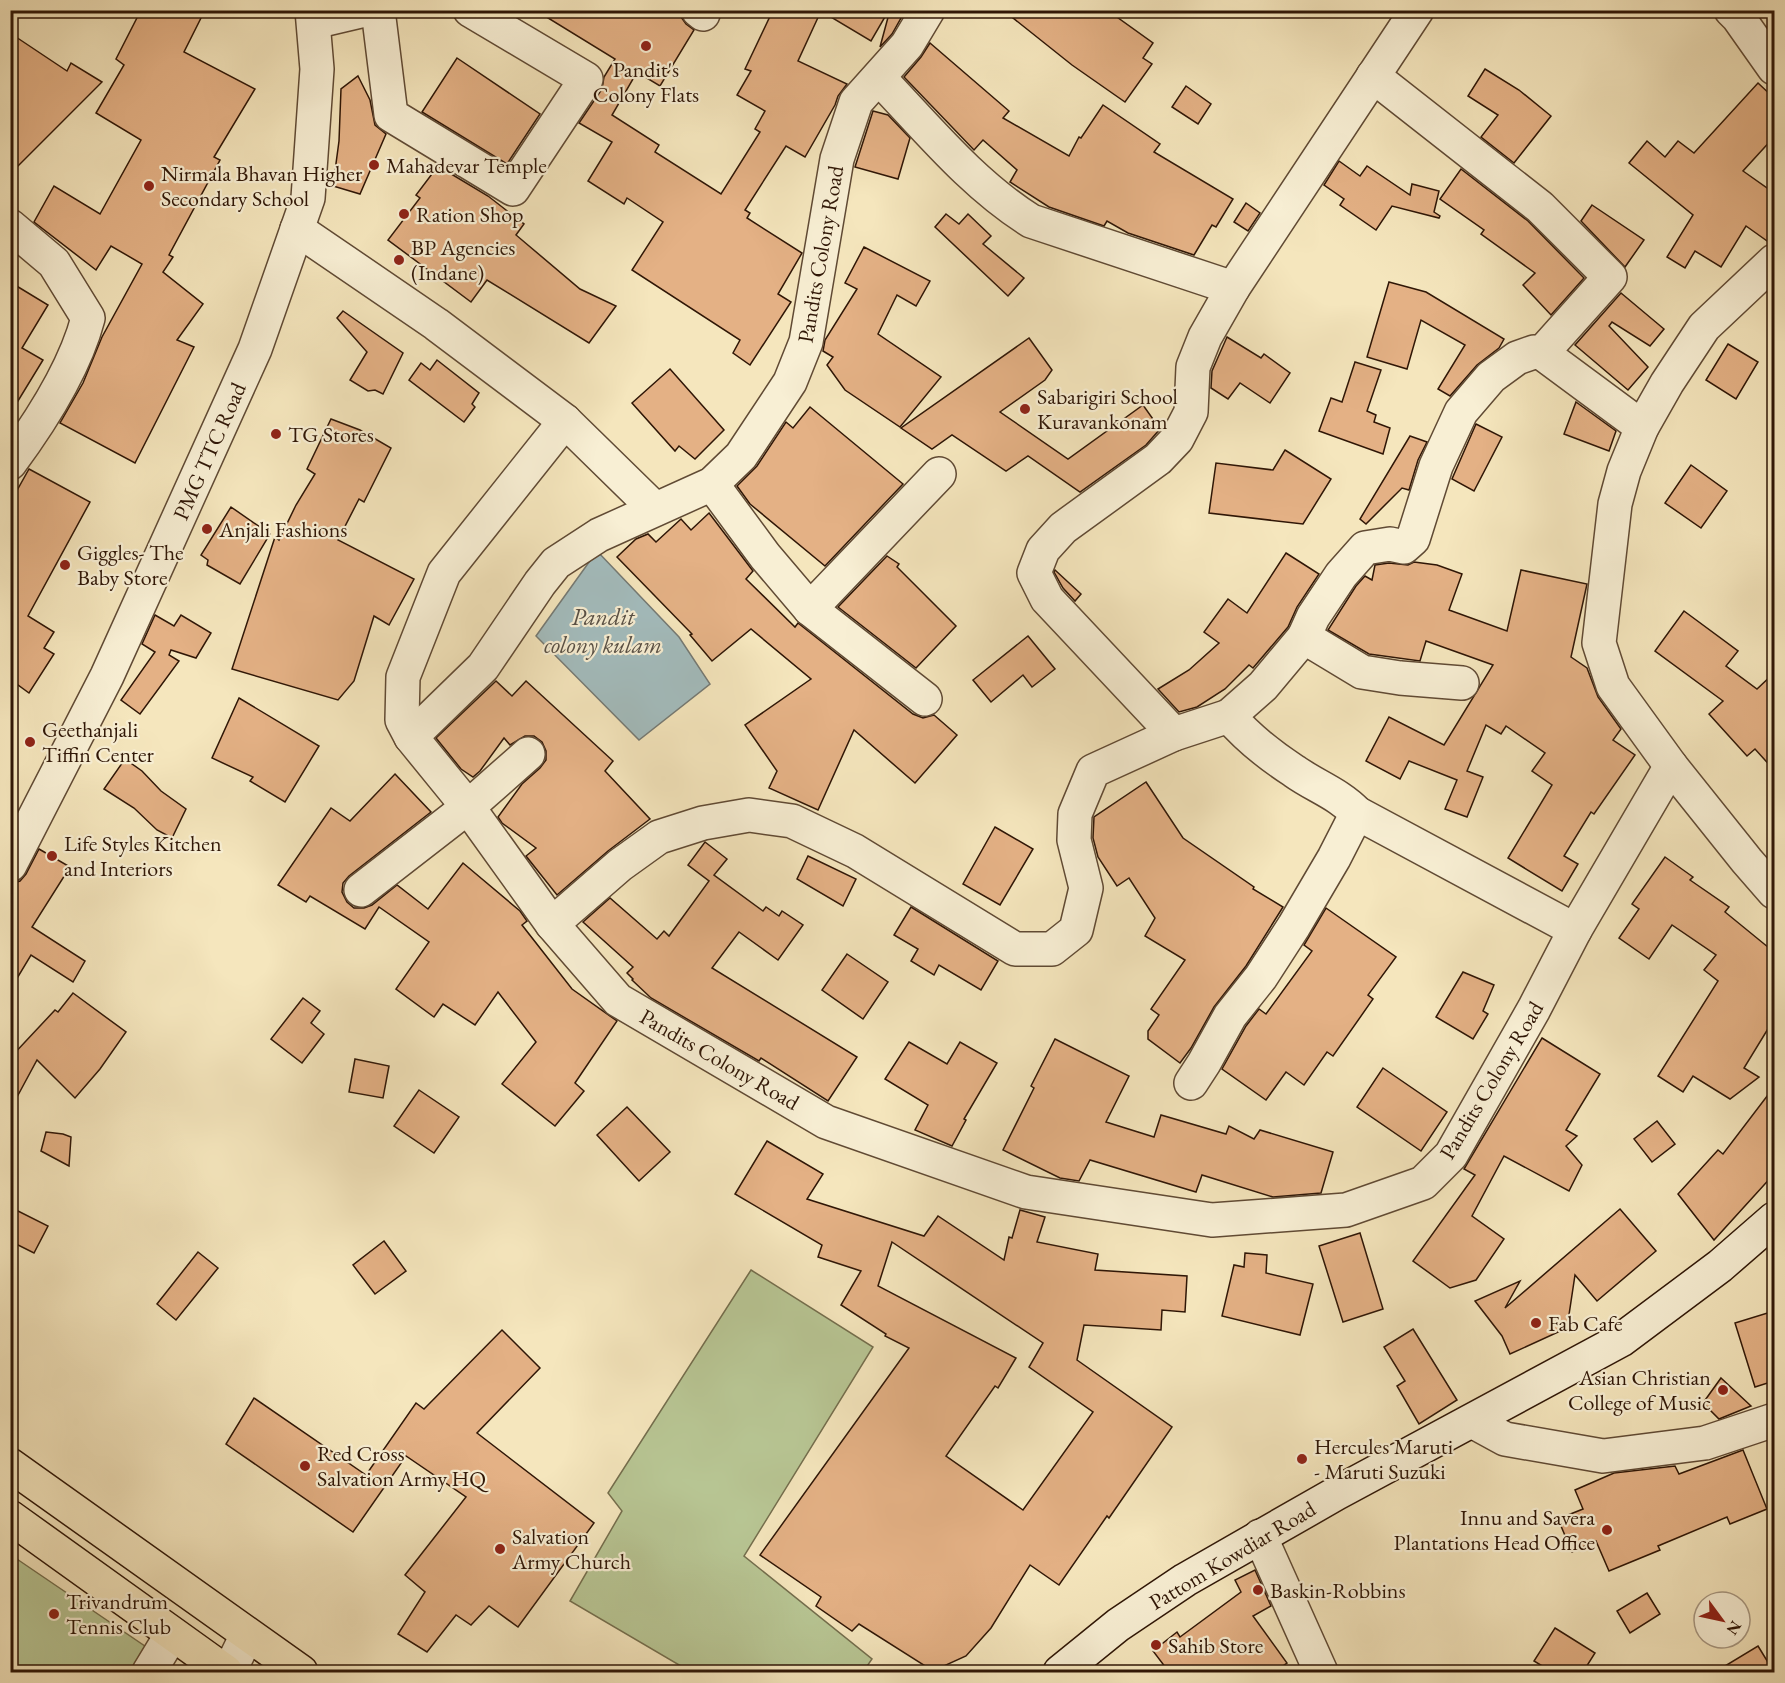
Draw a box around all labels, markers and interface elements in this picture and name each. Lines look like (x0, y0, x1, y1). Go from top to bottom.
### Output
marker: Pandit's Colony Flats (639, 39, 653, 53)
place label: Pandit's Colony Flats (593, 55, 699, 109)
place label: Mahadevar Temple (386, 151, 547, 180)
marker: Mahadevar Temple (367, 158, 381, 172)
place label: Nirmala Bhavan Higher Secondary School (161, 159, 363, 213)
street label: Pandits Colony Road (791, 162, 851, 345)
marker: Nirmala Bhavan Higher Secondary School (142, 179, 156, 193)
place label: Ration Shop (416, 200, 524, 229)
marker: Ration Shop (397, 207, 411, 221)
place label: BP Agencies (Indane) (411, 233, 515, 287)
marker: BP Agencies (Indane) (392, 253, 406, 267)
street label: PMG TTC Road (166, 377, 253, 524)
place label: Sabarigiri School Kuravankonam (1037, 382, 1178, 436)
marker: Sabarigiri School Kuravankonam (1018, 402, 1032, 416)
place label: TG Stores (288, 420, 374, 449)
marker: TG Stores (269, 427, 283, 441)
place label: Anjali Fashions (218, 515, 347, 544)
marker: Anjali Fashions (200, 522, 214, 536)
place label: Giggles- The Baby Store (77, 538, 184, 592)
marker: Giggles- The Baby Store (58, 558, 72, 572)
water label: Pandit colony kulam (544, 601, 662, 660)
place label: Geethanjali Tiffin Center (42, 715, 155, 769)
marker: Geethanjali Tiffin Center (23, 735, 37, 749)
place label: Life Styles Kitchen and Interiors (64, 829, 222, 883)
marker: Life Styles Kitchen and Interiors (45, 849, 59, 863)
street label: Pandits Colony Road (1433, 995, 1551, 1165)
street label: Pandits Colony Road (635, 1002, 805, 1117)
place label: Fab Cafe (1548, 1309, 1623, 1338)
marker: Fab Cafe (1529, 1316, 1543, 1330)
place label: Asian Christian College of Music (1568, 1363, 1711, 1417)
marker: Asian Christian College of Music (1716, 1383, 1730, 1397)
place label: Hercules Maruti - Maruti Suzuki (1314, 1432, 1453, 1486)
place label: Red Cross Salvation Army HQ (317, 1439, 489, 1493)
marker: Hercules Maruti - Maruti Suzuki (1295, 1452, 1309, 1466)
marker: Red Cross Salvation Army HQ (298, 1459, 312, 1473)
street label: Pattom Kowdiar Road (1144, 1494, 1322, 1617)
place label: Innu and Savera Plantations Head Office (1394, 1503, 1595, 1557)
place label: Salvation Army Church (511, 1522, 631, 1576)
marker: Innu and Savera Plantations Head Office (1600, 1523, 1614, 1537)
marker: Salvation Army Church (493, 1542, 507, 1556)
place label: Baskin-Robbins (1270, 1576, 1406, 1605)
marker: Baskin-Robbins (1251, 1583, 1265, 1597)
place label: Trivandrum Tennis Club (66, 1587, 171, 1641)
north arrow (1692, 1590, 1752, 1650)
marker: Trivandrum Tennis Club (47, 1607, 61, 1621)
text: N (1722, 1617, 1746, 1639)
place label: Sahib Store (1168, 1631, 1264, 1660)
marker: Sahib Store (1149, 1638, 1163, 1652)

